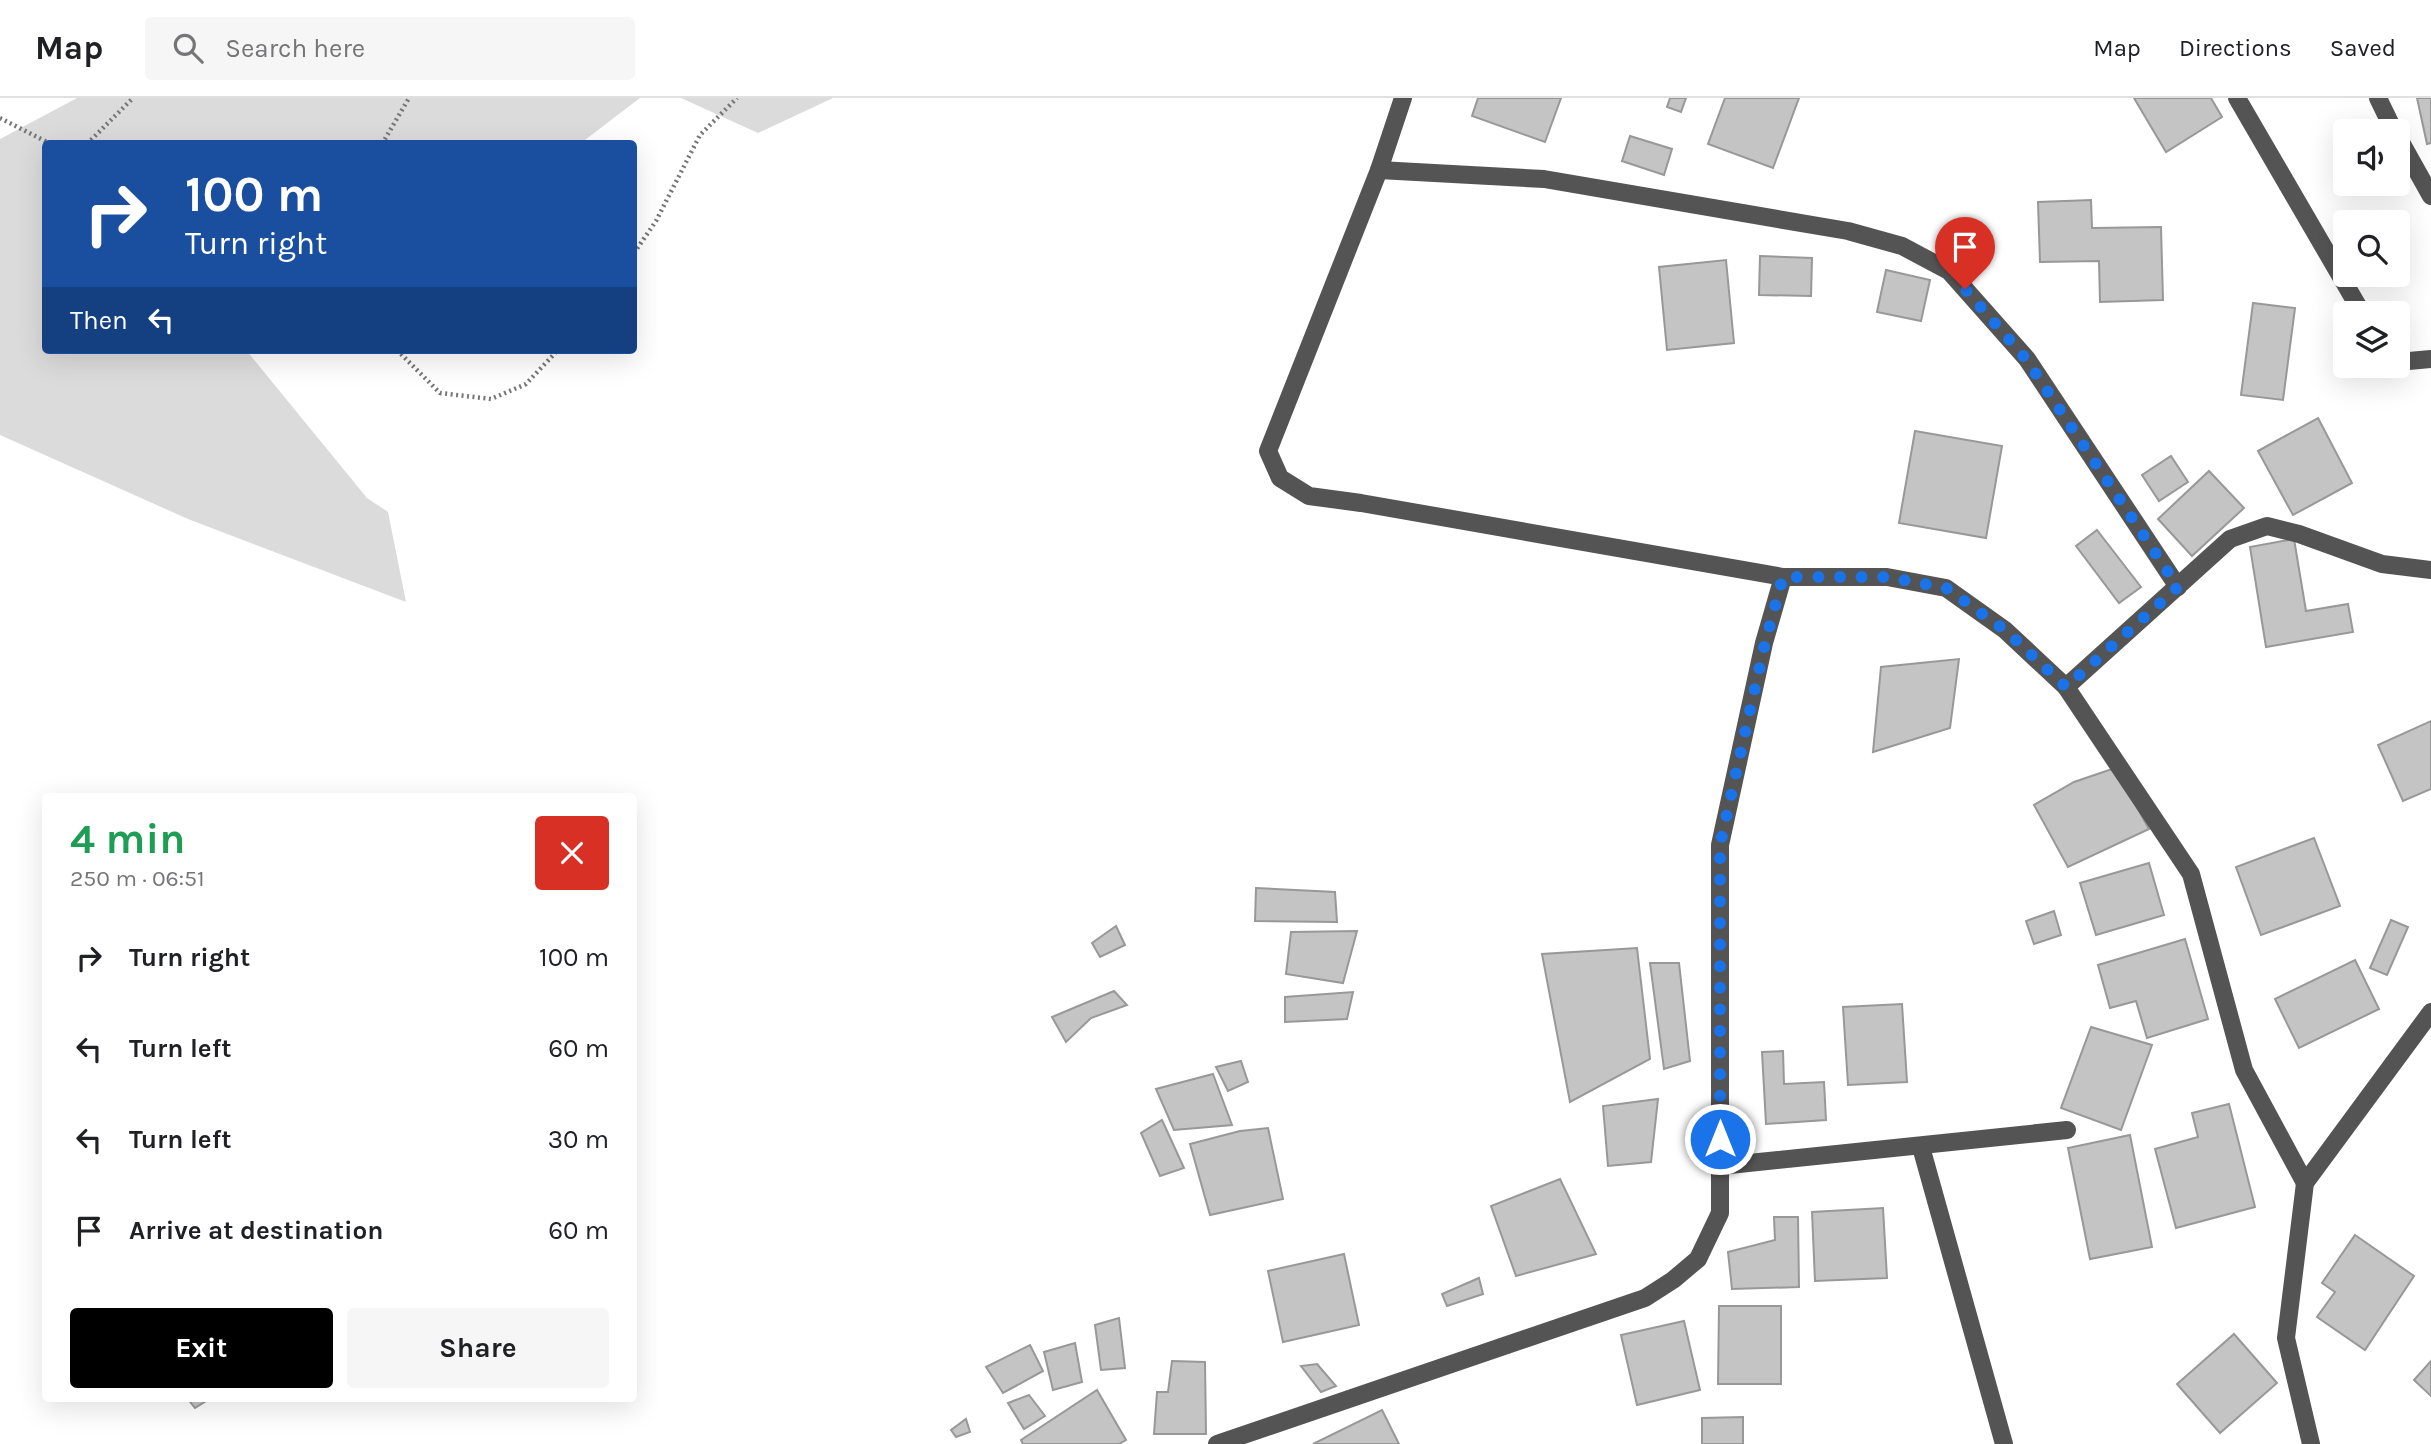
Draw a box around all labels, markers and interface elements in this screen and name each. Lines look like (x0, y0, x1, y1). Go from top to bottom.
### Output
search box (145, 17, 635, 80)
text: Map (35, 29, 103, 67)
icon: search (169, 29, 207, 67)
text: Search here (225, 33, 365, 64)
text: Map (2093, 34, 2141, 62)
text: Directions (2179, 34, 2292, 62)
text: Saved (2330, 34, 2396, 62)
map controls (2333, 119, 2410, 378)
button: sound (2333, 119, 2410, 196)
text: 100 m (185, 166, 323, 223)
icon: right (70, 168, 161, 259)
button: search (2333, 210, 2410, 287)
pin (1935, 217, 1995, 289)
text: Turn right (185, 225, 327, 262)
icon: arrive (1946, 228, 1984, 266)
icon: left (142, 301, 180, 339)
button: layers (2333, 301, 2410, 378)
text: Then (70, 305, 128, 336)
text: 4 min (70, 814, 185, 864)
button: close (535, 816, 609, 890)
text: 250 m · 06:51 (70, 865, 205, 892)
icon: right (70, 939, 108, 977)
text: Turn right (129, 942, 250, 973)
text: 100 m (539, 942, 609, 973)
icon: left (70, 1030, 108, 1068)
text: Turn left (129, 1033, 231, 1064)
text: 60 m (548, 1033, 609, 1064)
position arrow (1683, 1102, 1757, 1176)
icon: left (70, 1121, 108, 1159)
text: Turn left (129, 1124, 231, 1155)
text: 30 m (548, 1124, 609, 1155)
icon: arrive (70, 1212, 108, 1250)
text: Arrive at destination (129, 1215, 383, 1246)
text: 60 m (548, 1215, 609, 1246)
button: Exit (70, 1308, 333, 1388)
button: Share (347, 1308, 609, 1388)

